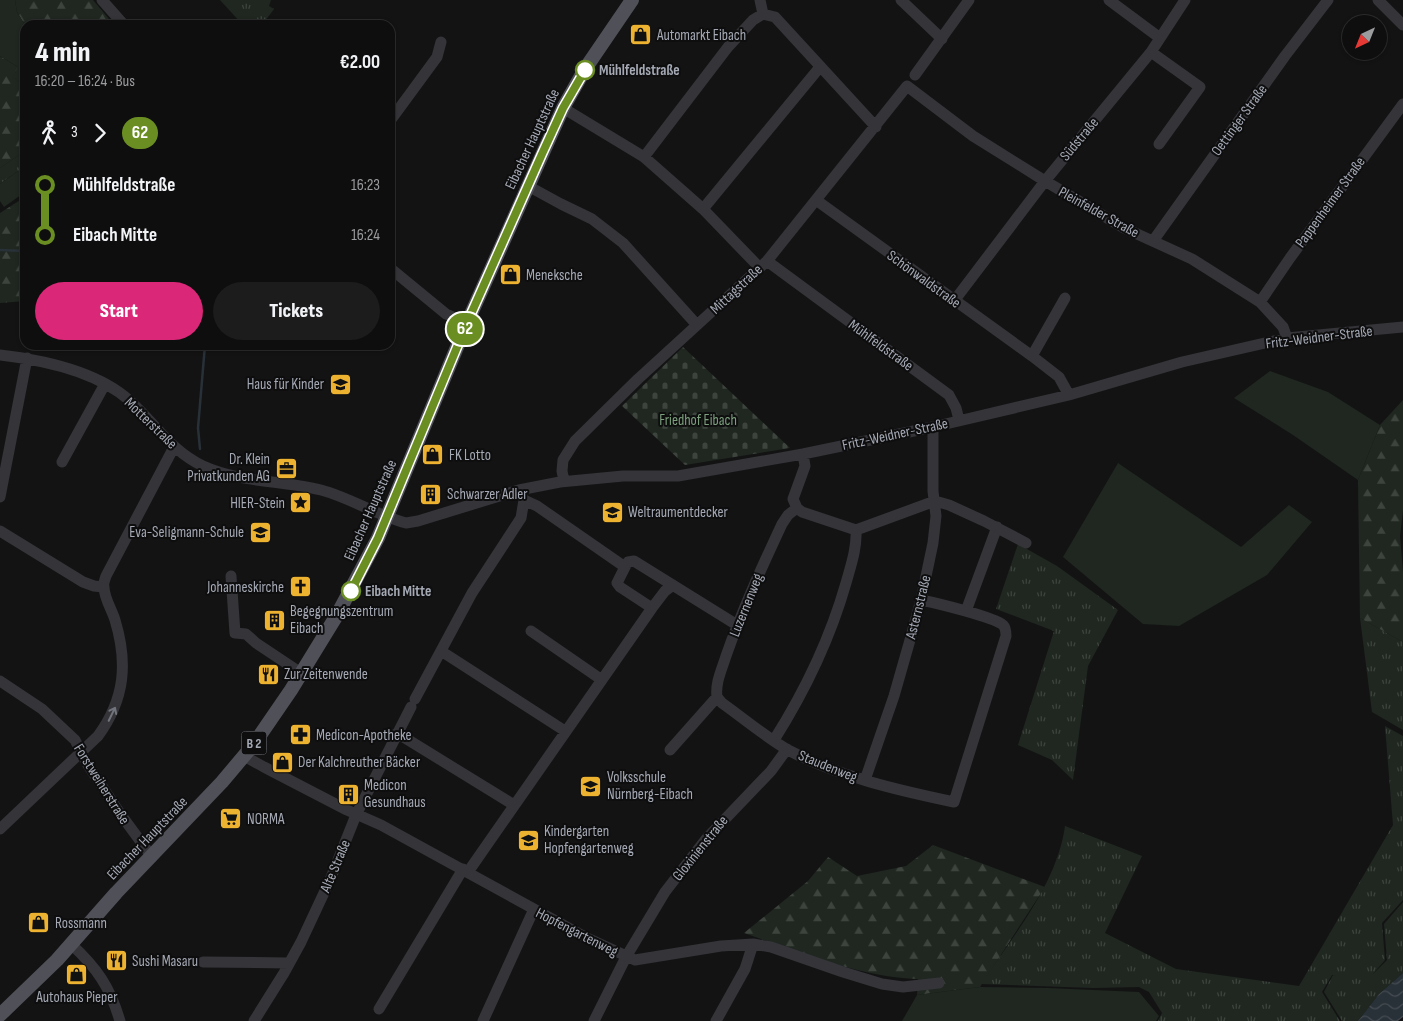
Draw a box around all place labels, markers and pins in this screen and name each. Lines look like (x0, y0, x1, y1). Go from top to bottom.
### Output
shop icon: Automarkt Eibach (629, 23, 653, 47)
place label: Automarkt Eibach (656, 26, 746, 45)
marker: Mühlfeldstraße (575, 60, 595, 80)
place label: Mühlfeldstraße (599, 61, 680, 80)
shop icon: Meneksche (498, 263, 522, 287)
place label: Meneksche (526, 266, 583, 285)
school or university icon: Haus für Kinder (328, 372, 352, 396)
place label: Haus für Kinder (247, 375, 325, 394)
shop icon: FK Lotto (421, 443, 445, 467)
place label: FK Lotto (449, 446, 491, 465)
place label: Dr. Klein Privatkunden AG (187, 450, 270, 486)
office icon: Dr. Klein Privatkunden AG (274, 456, 298, 480)
building icon: Schwarzer Adler (419, 482, 443, 506)
place label: Schwarzer Adler (447, 485, 528, 504)
place icon: HIER-Stein (289, 491, 313, 515)
place label: HIER-Stein (230, 494, 285, 513)
school or university icon: Weltraumentdecker (600, 500, 624, 524)
place label: Weltraumentdecker (628, 503, 728, 522)
school or university icon: Eva-Seligmann-Schule (248, 520, 272, 544)
place label: Eva-Seligmann-Schule (129, 523, 244, 542)
church icon: Johanneskirche (288, 575, 312, 599)
place label: Johanneskirche (206, 578, 284, 597)
marker: Eibach Mitte (341, 581, 361, 601)
place label: Eibach Mitte (365, 582, 431, 601)
place label: Begegnungszentrum Eibach (290, 602, 393, 638)
building icon: Begegnungszentrum Eibach (262, 608, 286, 632)
restaurant icon: Zur Zeitenwende (256, 662, 280, 686)
place label: Zur Zeitenwende (284, 665, 368, 684)
pharmacy icon: Medicon-Apotheke (288, 723, 312, 747)
place label: Medicon-Apotheke (316, 726, 411, 745)
shop icon: Der Kalchreuther Bäcker (270, 750, 294, 774)
place label: Der Kalchreuther Bäcker (298, 753, 421, 772)
place label: Volksschule Nürnberg-Eibach (607, 768, 693, 804)
school or university icon: Volksschule Nürnberg-Eibach (579, 774, 603, 798)
place label: Medicon Gesundhaus (364, 776, 426, 812)
building icon: Medicon Gesundhaus (336, 782, 360, 806)
supermarket icon: NORMA (219, 807, 243, 831)
place label: NORMA (247, 810, 285, 829)
place label: Kindergarten Hopfengartenweg (544, 822, 634, 858)
school or university icon: Kindergarten Hopfengartenweg (516, 828, 540, 852)
shop icon: Rossmann (27, 911, 51, 935)
place label: Rossmann (55, 914, 107, 933)
restaurant icon: Sushi Masaru (104, 949, 128, 973)
place label: Sushi Masaru (132, 952, 198, 971)
shop icon: Autohaus Pieper (65, 962, 89, 986)
place label: Autohaus Pieper (35, 988, 118, 1007)

